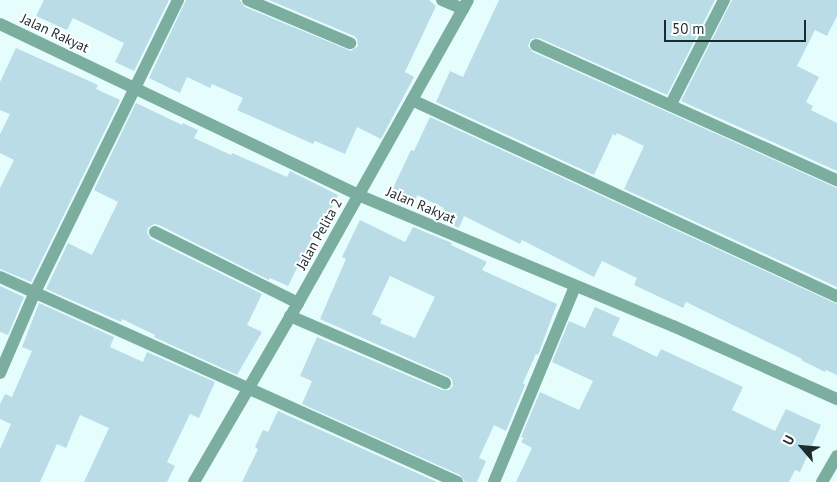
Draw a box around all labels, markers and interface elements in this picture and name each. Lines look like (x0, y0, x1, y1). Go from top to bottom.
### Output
street label: Jalan Rakyat (18, 10, 92, 56)
scale bar (667, 10, 810, 42)
text: 50 m (672, 19, 705, 38)
street label: Jalan Rakyat (384, 183, 458, 227)
street label: Jalan Pelita 2 (293, 195, 345, 273)
north arrow (777, 422, 827, 472)
text: U (779, 432, 799, 448)

